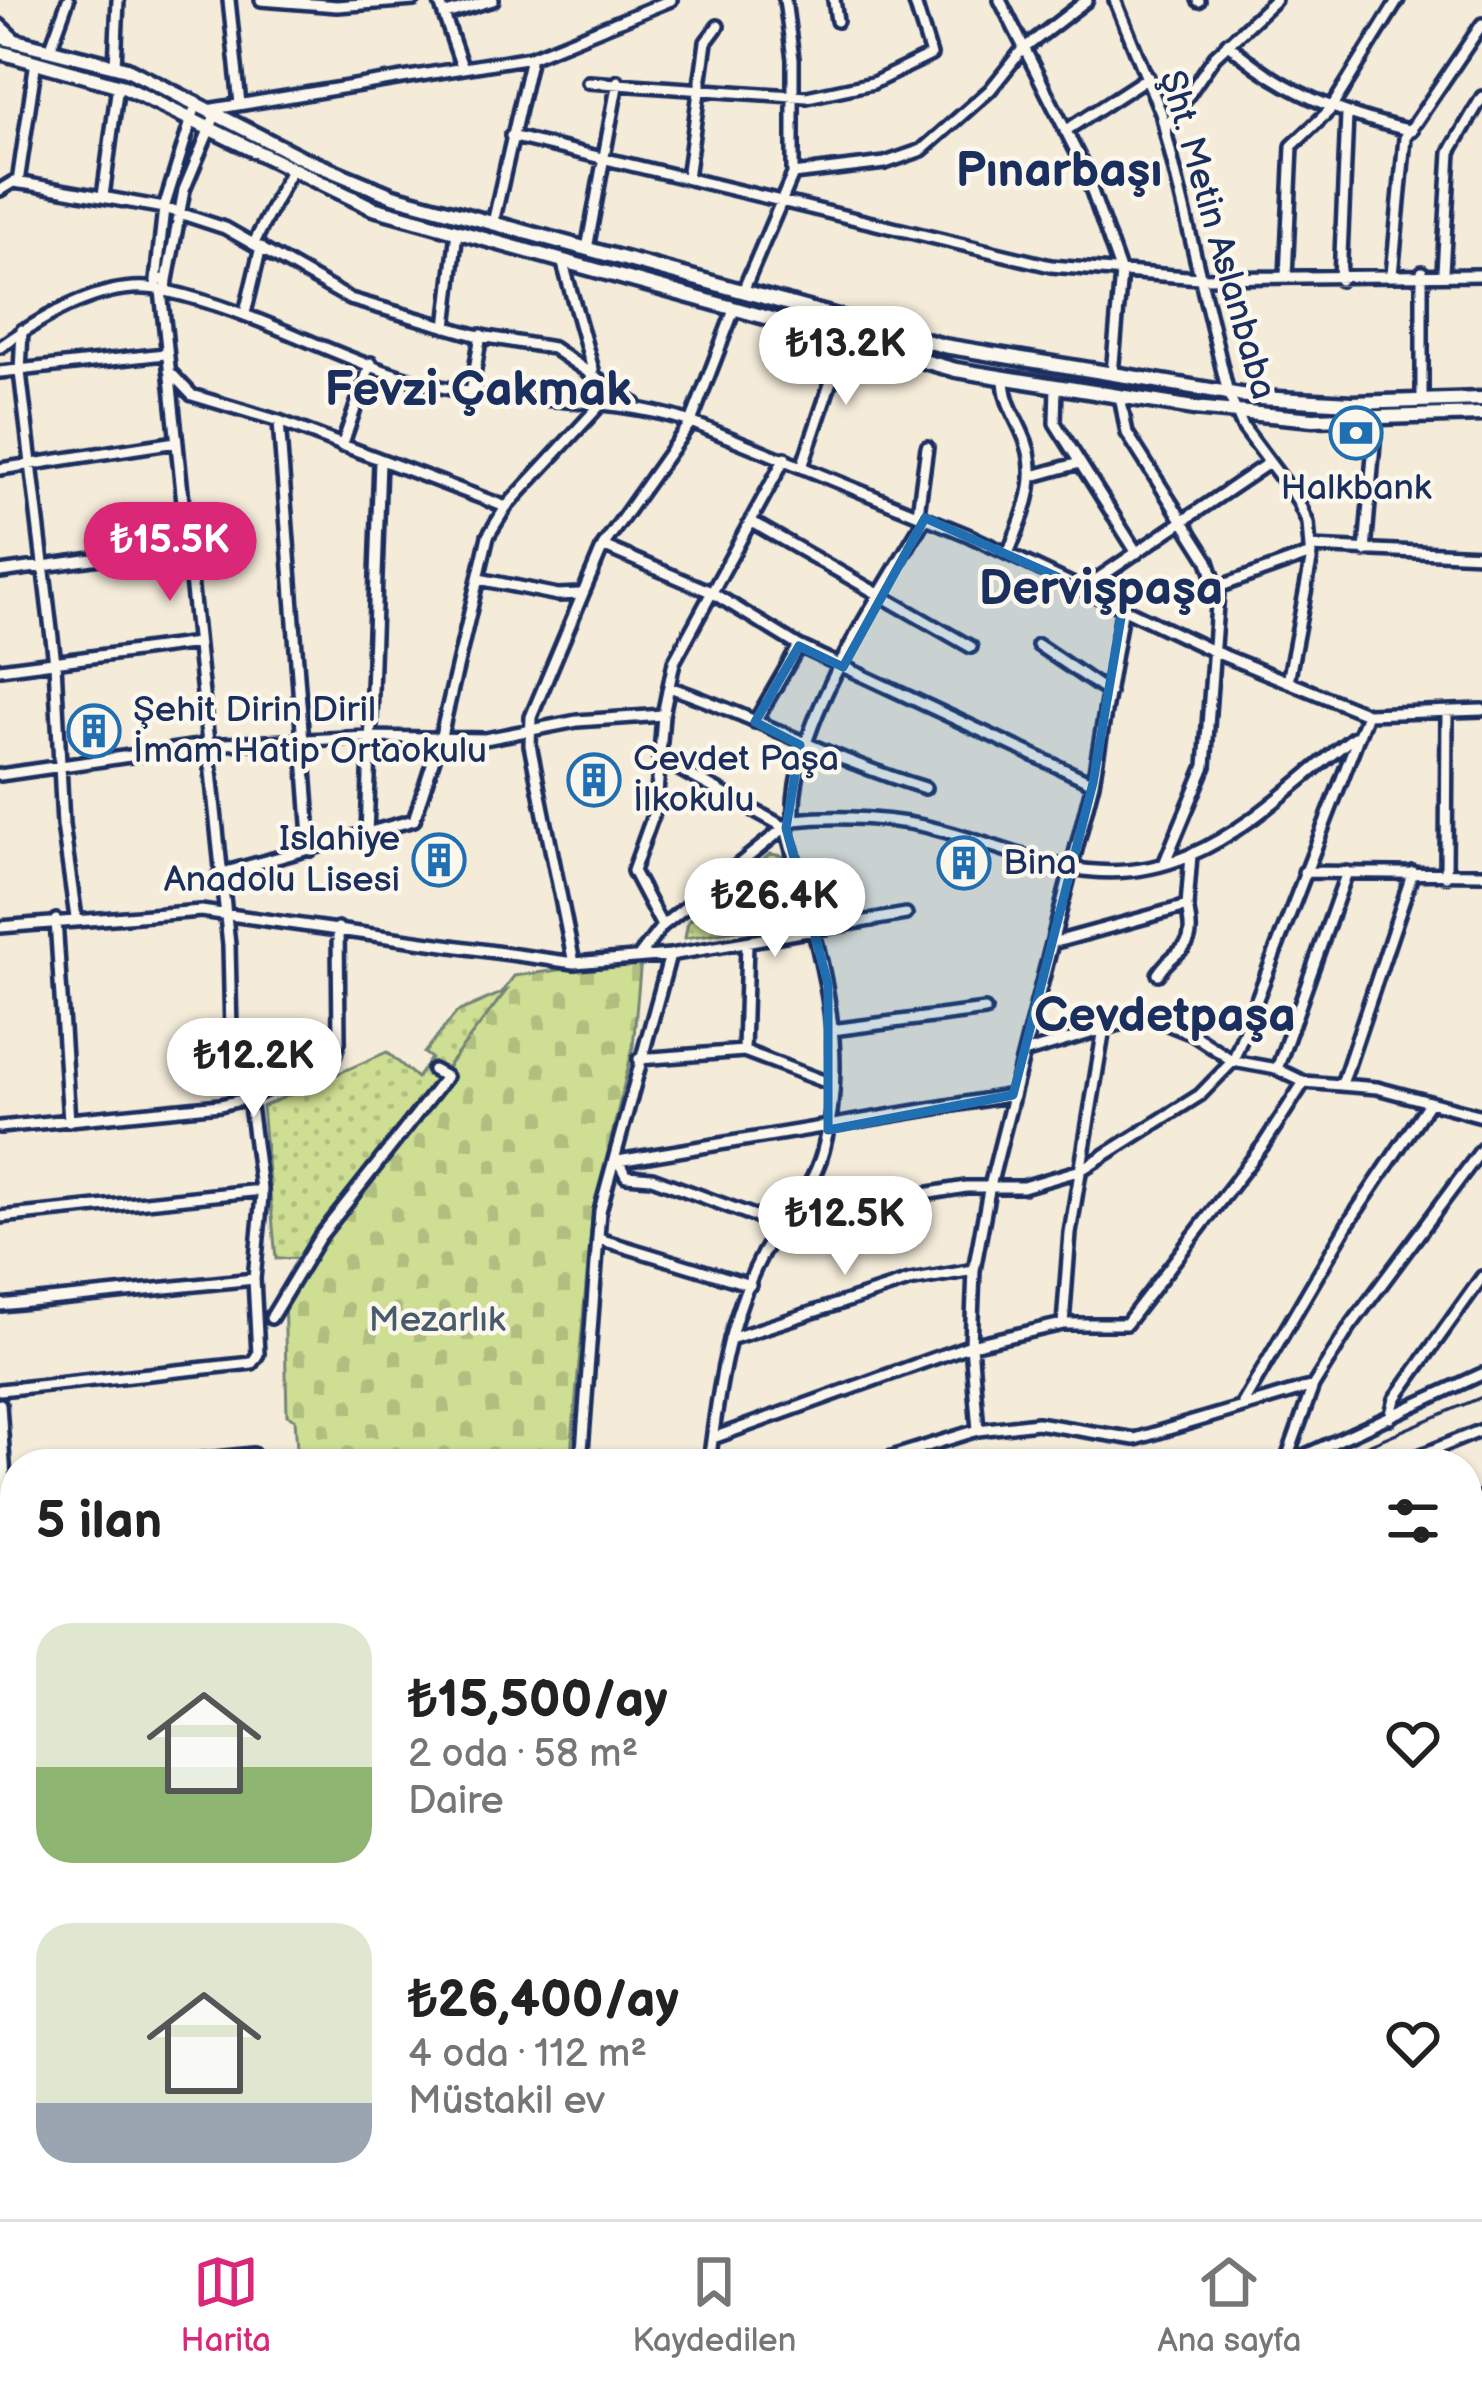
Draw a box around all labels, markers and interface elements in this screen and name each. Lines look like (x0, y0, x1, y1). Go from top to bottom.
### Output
street label: Şht. Metin Aslanbaba (1149, 66, 1285, 404)
district label: Pınarbaşı (956, 143, 1162, 200)
pin: ₺13.2K (748, 306, 944, 408)
text: ₺13.2K (786, 321, 906, 368)
district label: Fevzi Çakmak (325, 362, 631, 419)
bank icon: Halkbank (1328, 405, 1384, 461)
place label: Halkbank (1281, 467, 1432, 510)
pin: ₺15.5K (72, 502, 268, 604)
text: ₺15.5K (111, 517, 229, 564)
district label: Dervişpaşa (979, 561, 1223, 618)
place label: Şehit Dirin Diril İmam Hatip Ortaokulu (133, 689, 487, 773)
building icon: Şehit Dirin Diril İmam Hatip Ortaokulu (66, 703, 122, 759)
place label: Cevdet Paşa İlkokulu (633, 738, 839, 822)
building icon: Cevdet Paşa İlkokulu (566, 752, 622, 808)
place label: Islahiye Anadolu Lisesi (164, 818, 400, 902)
building icon: Islahiye Anadolu Lisesi (411, 832, 467, 888)
building icon: Bina (936, 835, 992, 891)
place label: Bina (1003, 842, 1077, 885)
pin: ₺26.4K (677, 858, 873, 960)
text: ₺26.4K (711, 873, 839, 920)
district label: Cevdetpaşa (1034, 988, 1296, 1045)
pin: ₺12.2K (156, 1018, 352, 1120)
text: ₺12.2K (194, 1033, 314, 1080)
pin: ₺12.5K (747, 1176, 943, 1278)
text: ₺12.5K (785, 1191, 905, 1238)
park label: Mezarlık (369, 1299, 506, 1342)
icon: filters (1380, 1488, 1446, 1554)
text: 5 ilan (36, 1491, 162, 1552)
text: ₺15,500/ay (408, 1670, 668, 1731)
icon: home (132, 1671, 276, 1815)
icon: heart (1380, 1710, 1446, 1776)
text: 2 oda · 58 m² (408, 1731, 638, 1778)
text: Daire (408, 1778, 504, 1825)
text: ₺26,400/ay (408, 1970, 679, 2031)
icon: home (132, 1971, 276, 2115)
icon: heart (1380, 2010, 1446, 2076)
text: 4 oda · 112 m² (408, 2031, 647, 2078)
text: Müstakil ev (408, 2078, 605, 2125)
tab: Harita (181, 2249, 271, 2361)
tab: Kaydedilen (632, 2249, 796, 2361)
tab: Ana sayfa (1157, 2249, 1301, 2361)

